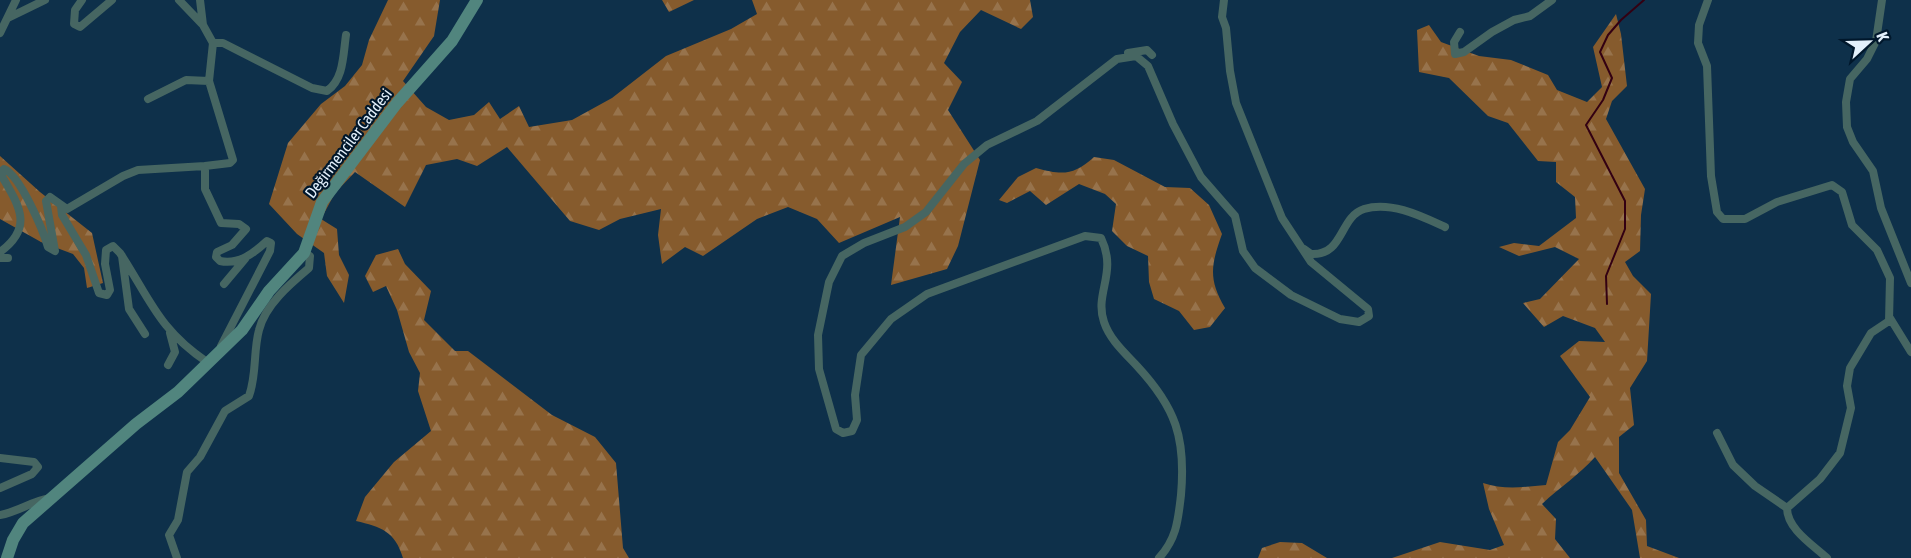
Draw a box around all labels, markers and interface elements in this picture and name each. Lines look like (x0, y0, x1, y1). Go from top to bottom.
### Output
north arrow (1839, 12, 1899, 72)
text: K (1873, 29, 1893, 44)
street label: Değirmenciler Caddesi (301, 85, 396, 202)

